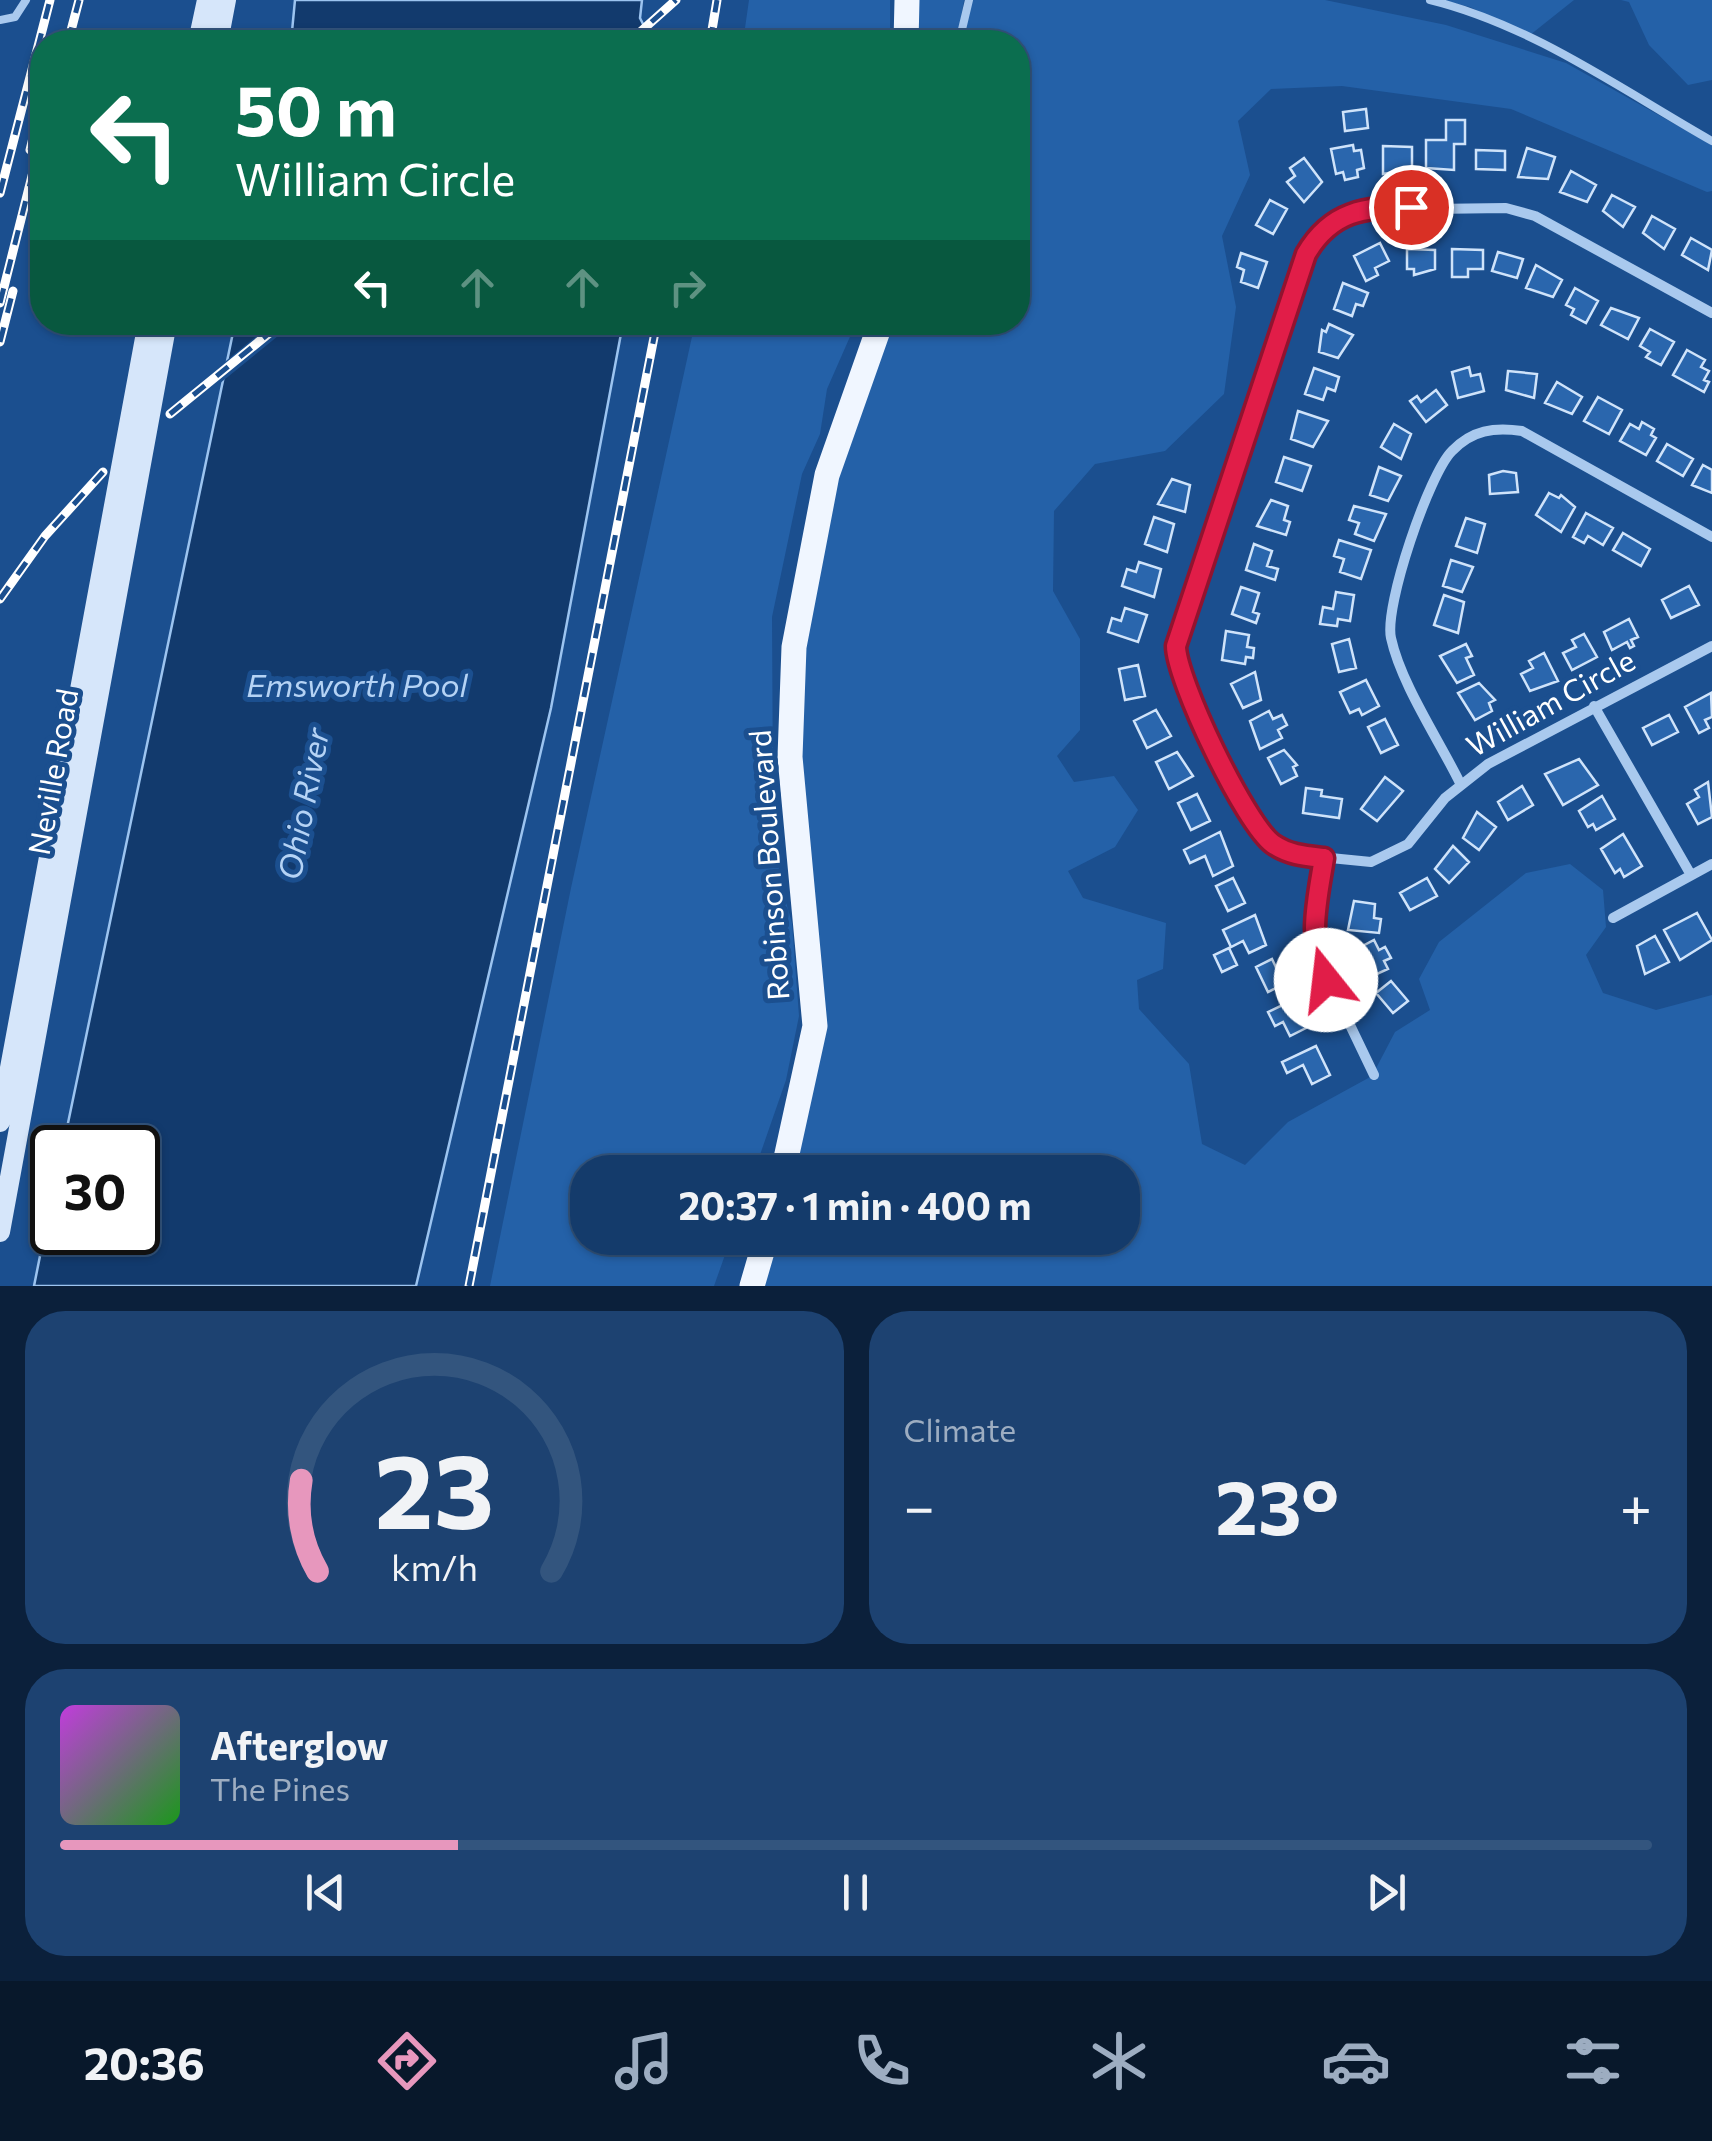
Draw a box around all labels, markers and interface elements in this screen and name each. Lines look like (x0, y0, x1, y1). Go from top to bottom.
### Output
text: 50 m (235, 65, 397, 150)
icon: left (70, 70, 200, 200)
text: William Circle (235, 150, 515, 205)
pin (1369, 165, 1454, 250)
icon: arrive (1384, 180, 1439, 235)
icon: left (345, 260, 400, 315)
icon: ahead (450, 260, 505, 315)
icon: ahead (555, 260, 610, 315)
icon: right (660, 260, 715, 315)
street label: William Circle (1459, 640, 1640, 763)
water label: Emsworth Pool (246, 664, 469, 704)
street label: Neville Road (19, 686, 84, 858)
water label: Ohio River (268, 723, 337, 883)
street label: Robinson Boulevard (740, 729, 795, 1002)
position arrow (1274, 928, 1378, 1032)
speed limit sign: 30 (30, 1125, 160, 1255)
text: 20:37 · 1 min · 400 m (679, 1181, 1031, 1228)
text: Climate (904, 1409, 1016, 1449)
text: 23 (374, 1423, 494, 1550)
text: 23° (1215, 1459, 1339, 1550)
text: − (904, 1471, 935, 1538)
text: + (1620, 1471, 1652, 1538)
text: km/h (391, 1545, 478, 1588)
text: Afterglow (210, 1721, 388, 1768)
text: The Pines (210, 1768, 350, 1808)
icon: previous (298, 1865, 353, 1920)
icon: pause (828, 1865, 883, 1920)
icon: next (1359, 1865, 1414, 1920)
icon: directions (372, 2026, 442, 2096)
icon: music (609, 2026, 679, 2096)
icon: phone (847, 2026, 917, 2096)
icon: climate (1084, 2026, 1154, 2096)
icon: car (1321, 2026, 1391, 2096)
icon: filters (1558, 2026, 1628, 2096)
text: 20:36 (84, 2034, 205, 2089)

